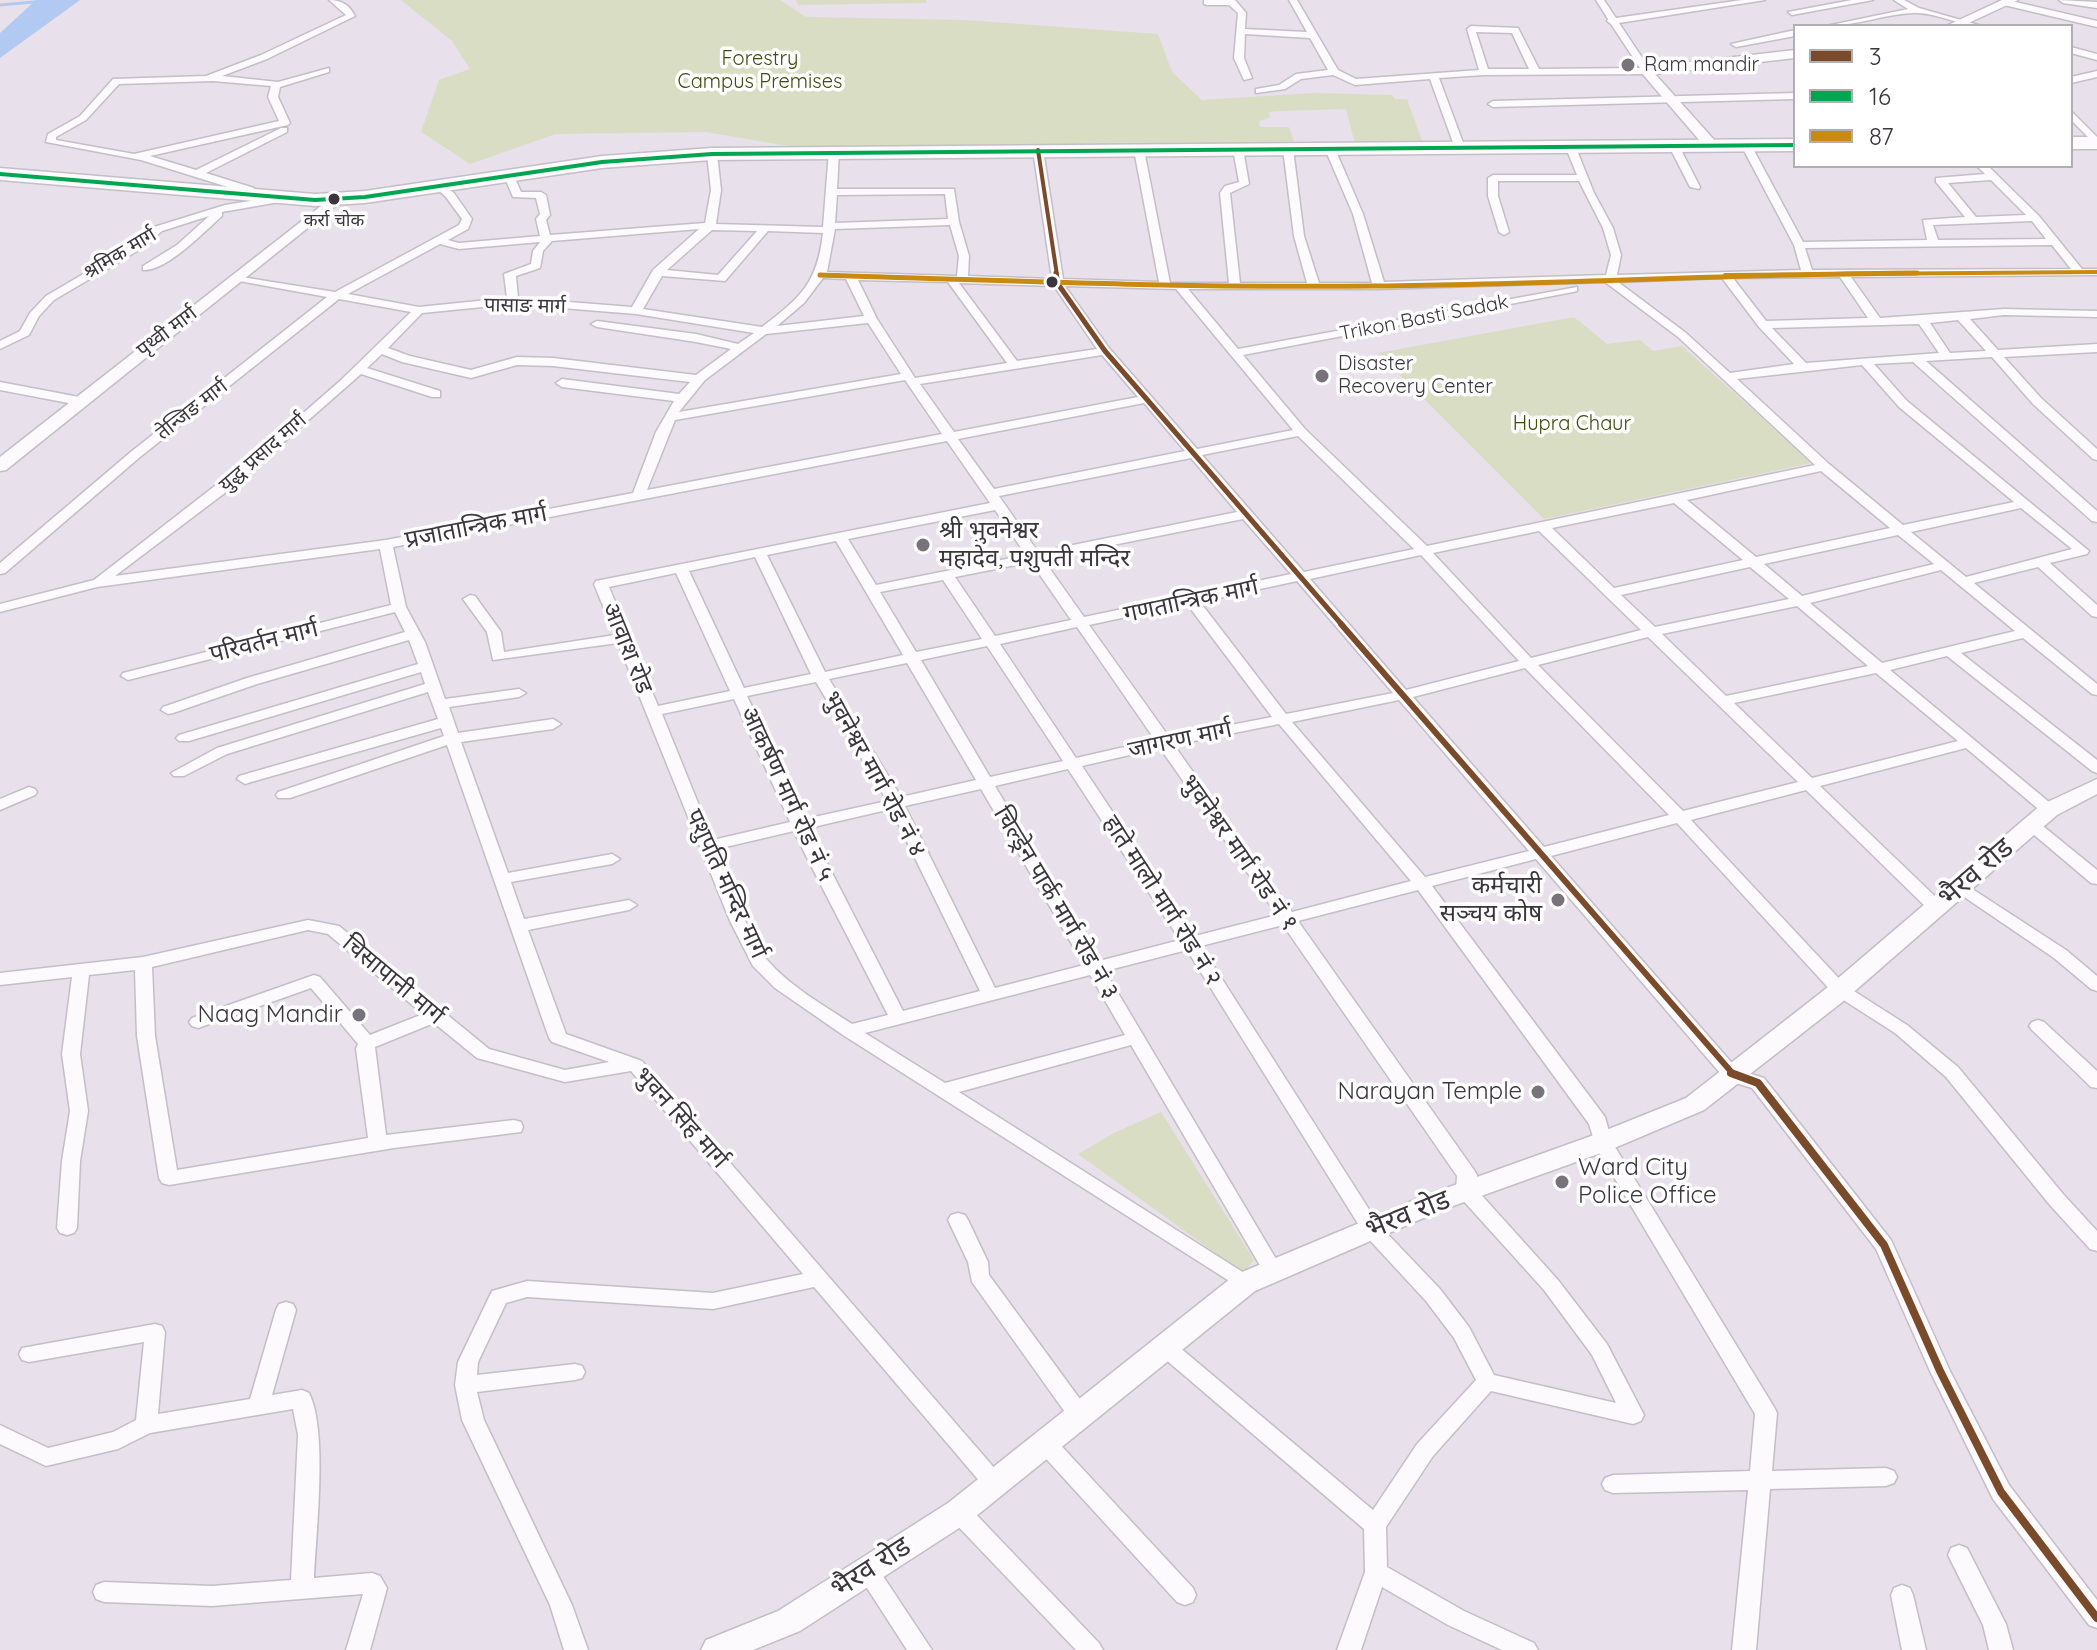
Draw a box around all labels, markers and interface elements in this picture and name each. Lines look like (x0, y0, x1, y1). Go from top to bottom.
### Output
legend (1793, 24, 2073, 168)
text: 3 (1869, 41, 1882, 71)
park label: Forestry Campus Premises (678, 47, 842, 94)
place label: Ram mandir (1644, 53, 1759, 77)
marker: Ram mandir (1619, 56, 1637, 74)
text: 16 (1869, 81, 1891, 111)
text: 87 (1869, 121, 1894, 151)
marker: कर्रा चोक (326, 191, 342, 207)
place label: कर्रा चोक (304, 210, 364, 232)
street label: श्रमिक मार्ग (79, 223, 161, 285)
unlabelled marker (1044, 274, 1060, 290)
street label: Trikon Basti Sadak (1338, 290, 1510, 346)
street label: पासाङ मार्ग (484, 293, 566, 319)
street label: पृथ्वी मार्ग (132, 302, 202, 362)
place label: Disaster Recovery Center (1338, 352, 1493, 399)
marker: Disaster Recovery Center (1313, 367, 1331, 385)
street label: तेन्जिङ मार्ग (152, 375, 232, 445)
street label: युद्ध प्रसाद मार्ग (215, 409, 311, 497)
park label: Hupra Chaur (1513, 412, 1631, 436)
street label: प्रजातान्त्रिक मार्ग (403, 499, 549, 555)
place label: श्री भुवनेश्वर महादेव, पशुपती मन्दिर (939, 517, 1130, 573)
marker: श्री भुवनेश्वर महादेव, पशुपती मन्दिर (914, 536, 932, 554)
street label: गणतान्त्रिक मार्ग (1121, 573, 1261, 629)
street label: आवाश रोड (596, 598, 658, 698)
street label: परिवर्तन मार्ग (207, 615, 321, 669)
street label: भुवनेश्वर मार्ग रोड नं ४ (817, 686, 931, 862)
street label: आकर्षण मार्ग रोड नं ५ (734, 702, 840, 886)
street label: जागरण मार्ग (1125, 715, 1235, 765)
street label: भुवनेश्वर मार्ग रोड नं १ (1174, 769, 1304, 937)
street label: चिल्ड्रेन पार्क मार्ग रोड नं ३ (987, 802, 1125, 1004)
street label: पशुपति मन्दिर मार्ग (679, 805, 773, 963)
street label: हाते मालो मार्ग रोड नं २ (1096, 810, 1228, 992)
street label: भैरव रोड (1932, 831, 2020, 915)
place label: कर्मचारी सञ्चय कोष (1440, 872, 1542, 928)
marker: कर्मचारी सञ्चय कोष (1549, 891, 1567, 909)
street label: चिसापानी मार्ग (336, 929, 450, 1031)
place label: Naag Mandir (197, 1001, 343, 1029)
marker: Naag Mandir (350, 1006, 368, 1024)
street label: भुवन सिंह मार्ग (628, 1062, 734, 1174)
place label: Narayan Temple (1337, 1078, 1522, 1106)
marker: Narayan Temple (1529, 1083, 1547, 1101)
place label: Ward City Police Office (1578, 1154, 1717, 1210)
marker: Ward City Police Office (1553, 1173, 1571, 1191)
street label: भैरव रोड (1361, 1183, 1455, 1247)
street label: भैरव रोड (825, 1530, 917, 1606)

